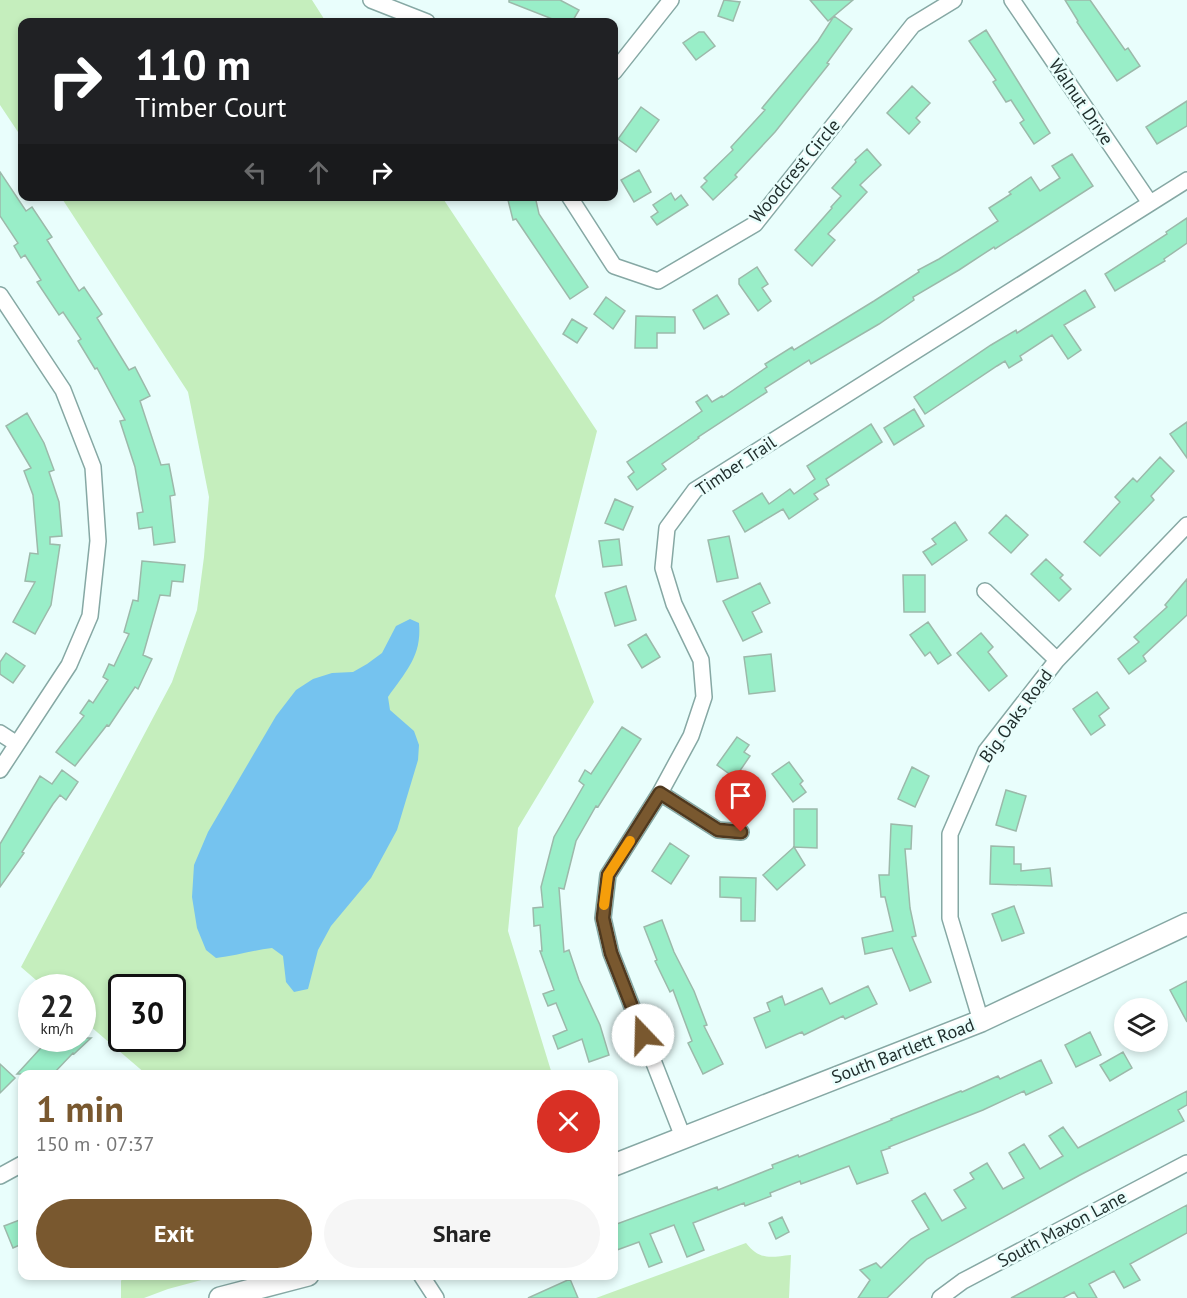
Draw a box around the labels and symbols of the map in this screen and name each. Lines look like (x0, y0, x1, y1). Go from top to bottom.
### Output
street label: Walnut Drive (1044, 54, 1119, 149)
street label: Woodcrest Circle (744, 114, 845, 227)
street label: Timber Trail (691, 430, 781, 501)
street label: Big Oaks Road (974, 664, 1057, 767)
pin (715, 770, 766, 832)
speed limit sign: 30 (108, 974, 186, 1052)
position arrow (611, 1003, 675, 1067)
street label: South Bartlett Road (828, 1013, 978, 1088)
street label: South Maxon Lane (993, 1185, 1130, 1272)

